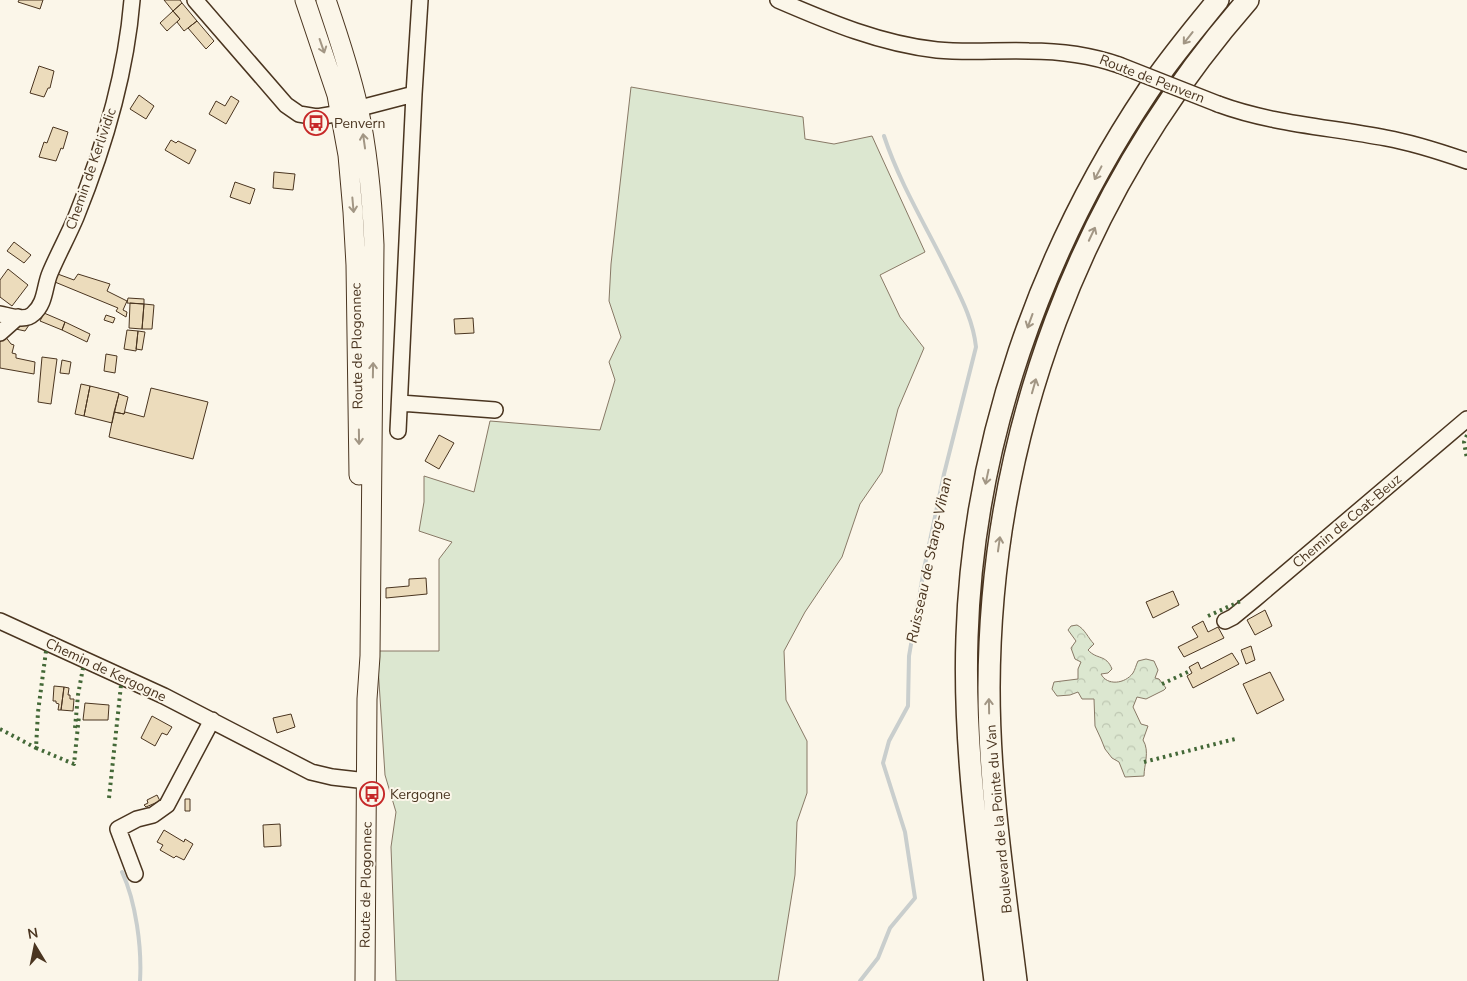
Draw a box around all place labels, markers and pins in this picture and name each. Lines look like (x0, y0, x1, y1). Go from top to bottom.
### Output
bus stop icon: Penvern (303, 110, 329, 136)
place label: Penvern (334, 114, 385, 133)
bus stop icon: Kergogne (359, 781, 385, 807)
place label: Kergogne (390, 785, 451, 804)

